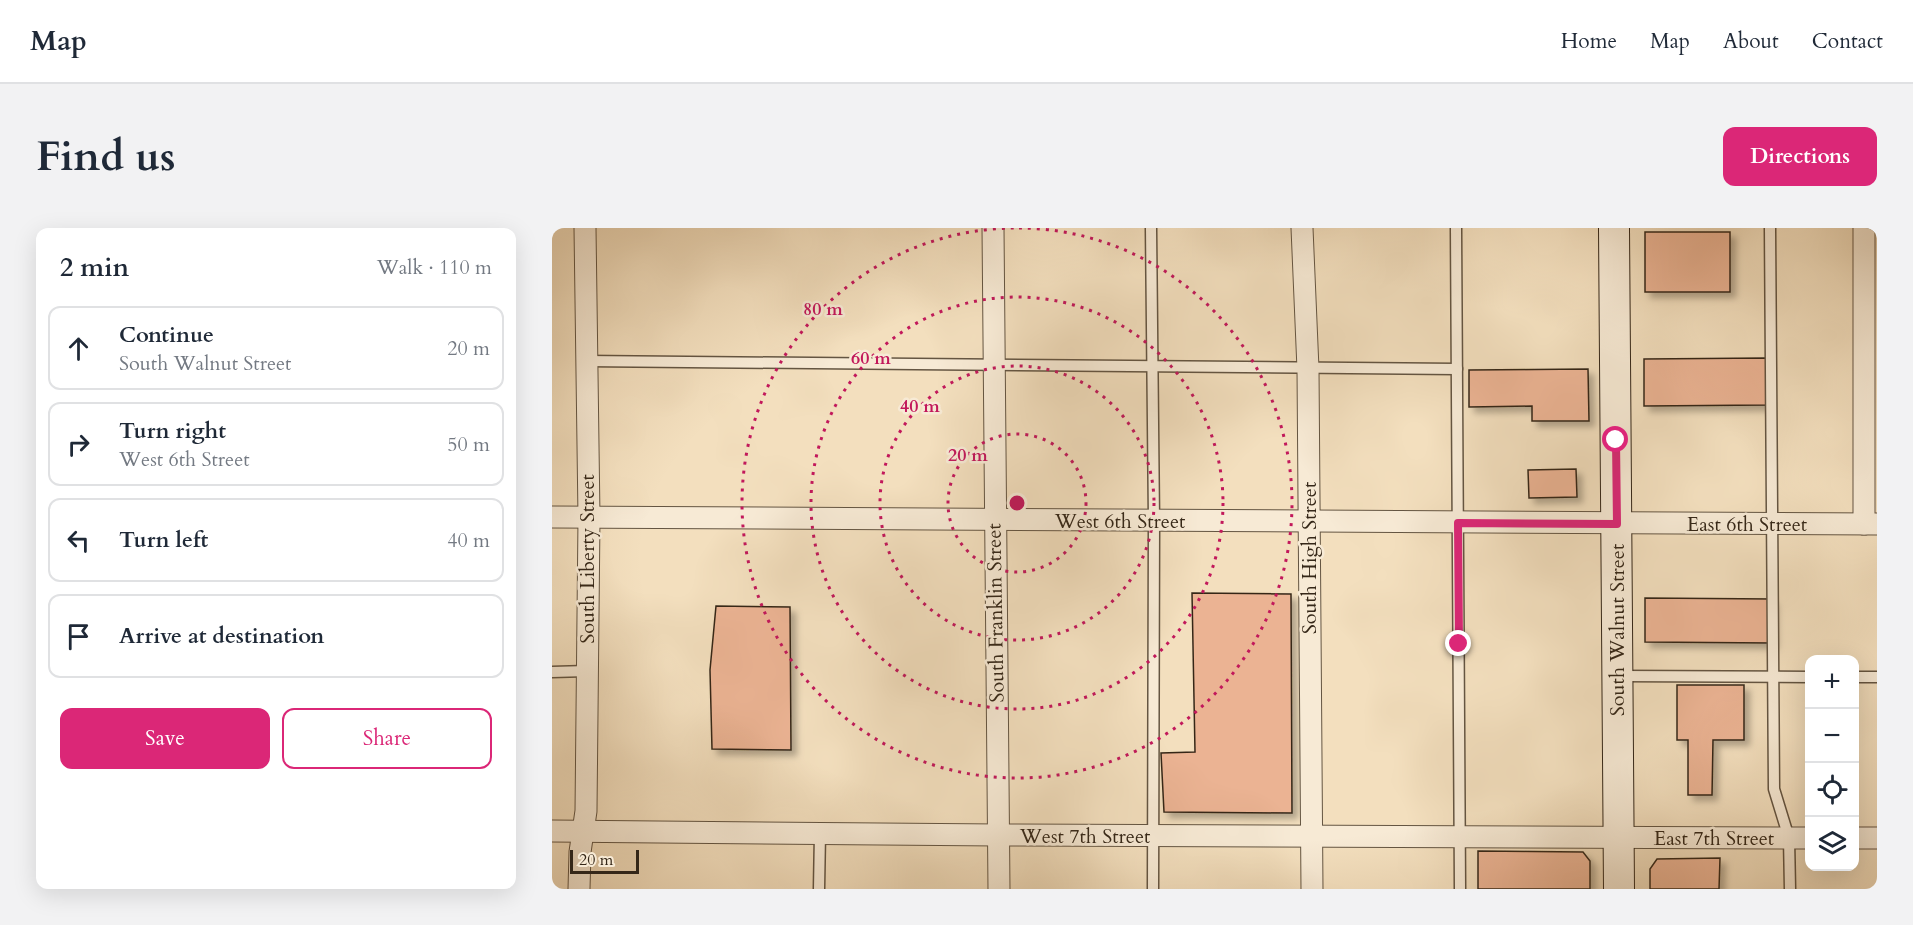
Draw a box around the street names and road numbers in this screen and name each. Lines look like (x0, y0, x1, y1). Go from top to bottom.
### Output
street label: South Liberty Street (574, 473, 601, 644)
street label: South High Street (1296, 481, 1323, 634)
street label: West 6th Street (1054, 508, 1186, 535)
street label: East 6th Street (1687, 511, 1808, 538)
street label: South Franklin Street (980, 522, 1011, 703)
street label: South Walnut Street (1604, 543, 1631, 716)
street label: West 7th Street (1019, 823, 1151, 850)
street label: East 7th Street (1654, 825, 1775, 852)

